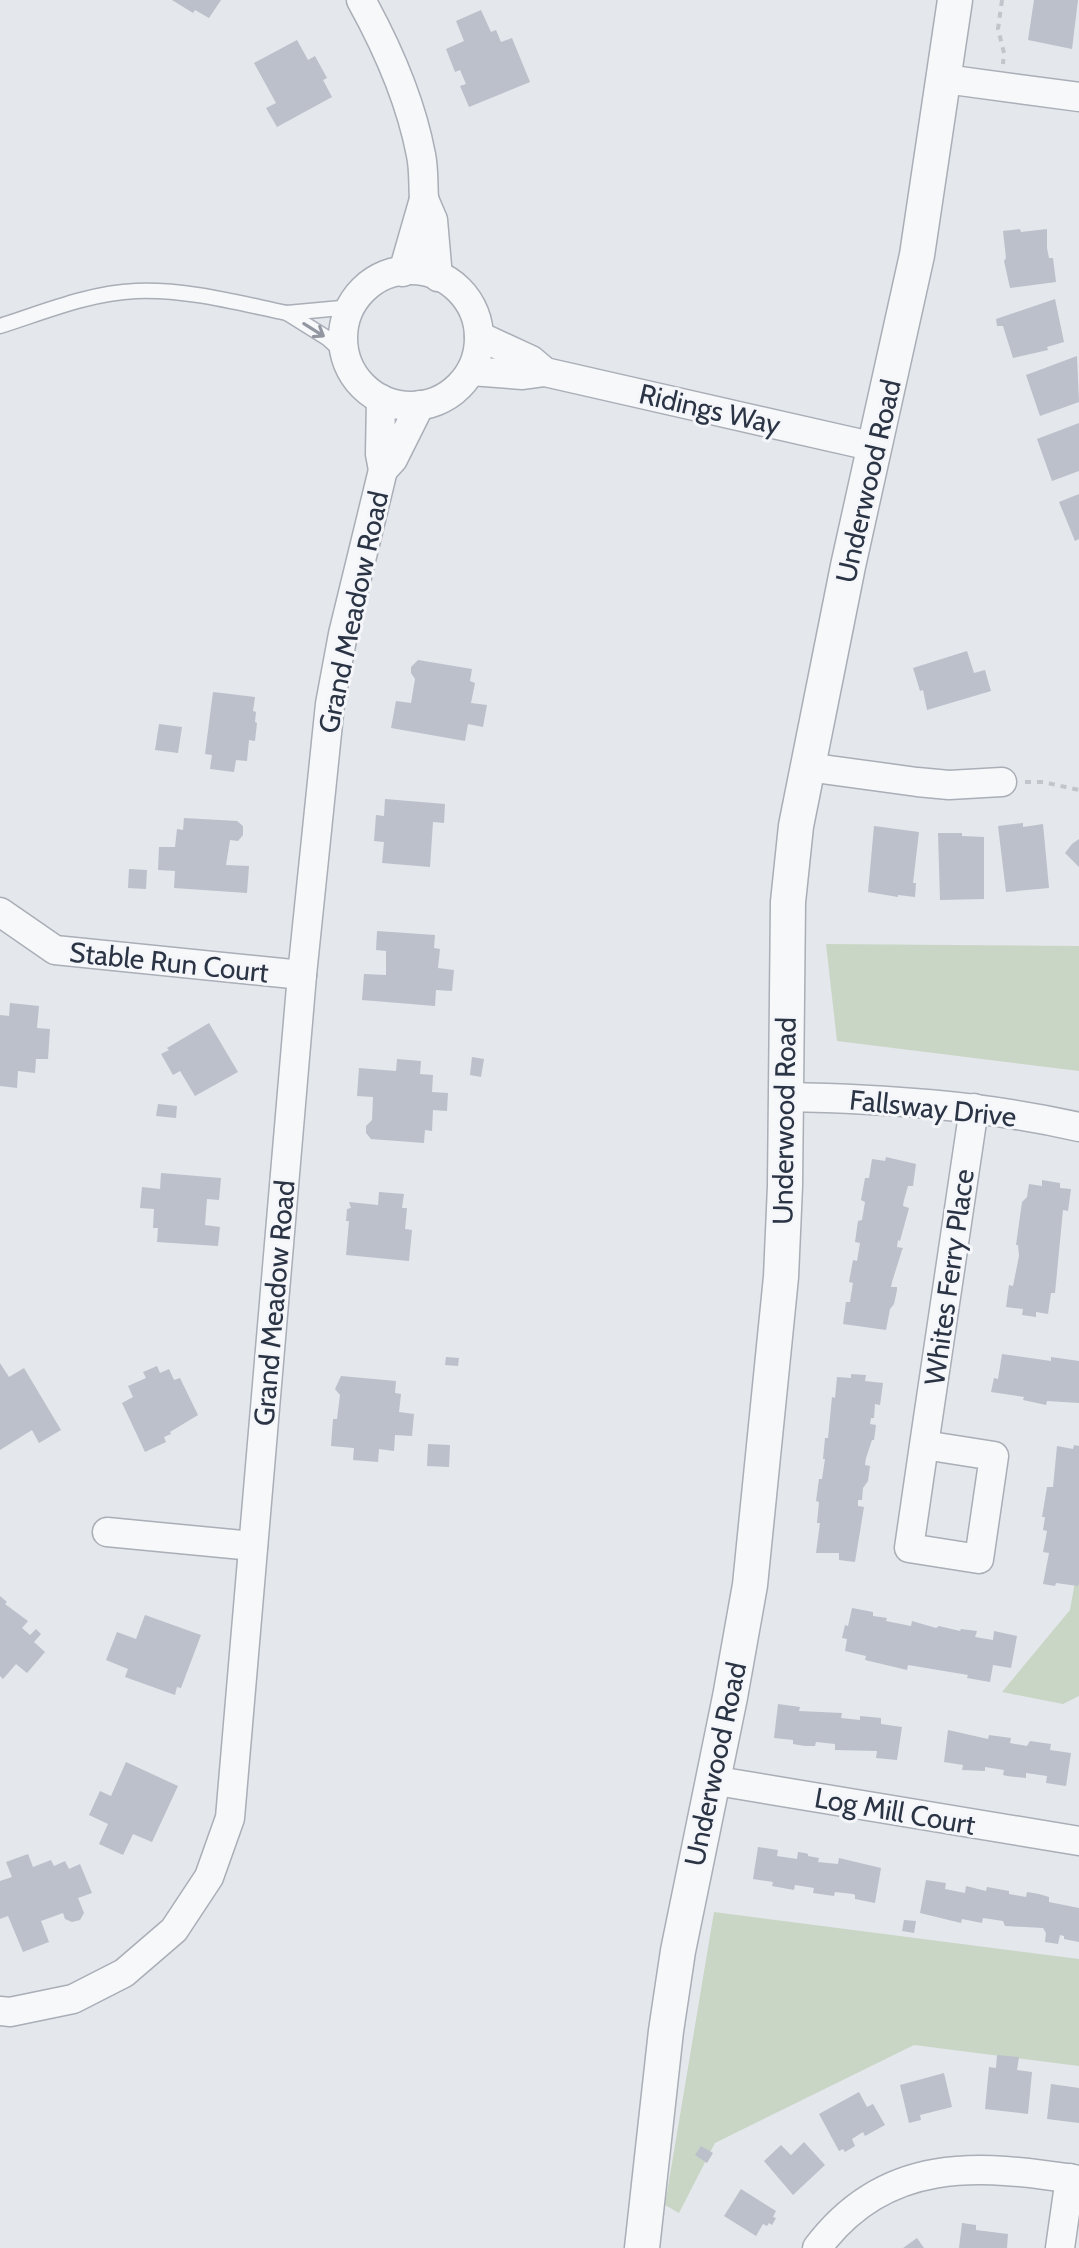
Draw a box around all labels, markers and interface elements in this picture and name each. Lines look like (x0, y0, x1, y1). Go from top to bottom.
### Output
one-way arrow (302, 322, 325, 338)
street label: Ridings Way (636, 376, 784, 442)
street label: Underwood Road (828, 376, 908, 586)
street label: Grand Meadow Road (311, 488, 395, 736)
street label: Stable Run Court (68, 935, 270, 989)
street label: Underwood Road (765, 1017, 803, 1225)
street label: Fallsway Drive (848, 1082, 1018, 1134)
street label: Whites Ferry Place (917, 1167, 981, 1387)
street label: Grand Meadow Road (246, 1179, 302, 1427)
street label: Underwood Road (677, 1659, 753, 1869)
street label: Log Mill Court (812, 1780, 978, 1842)

